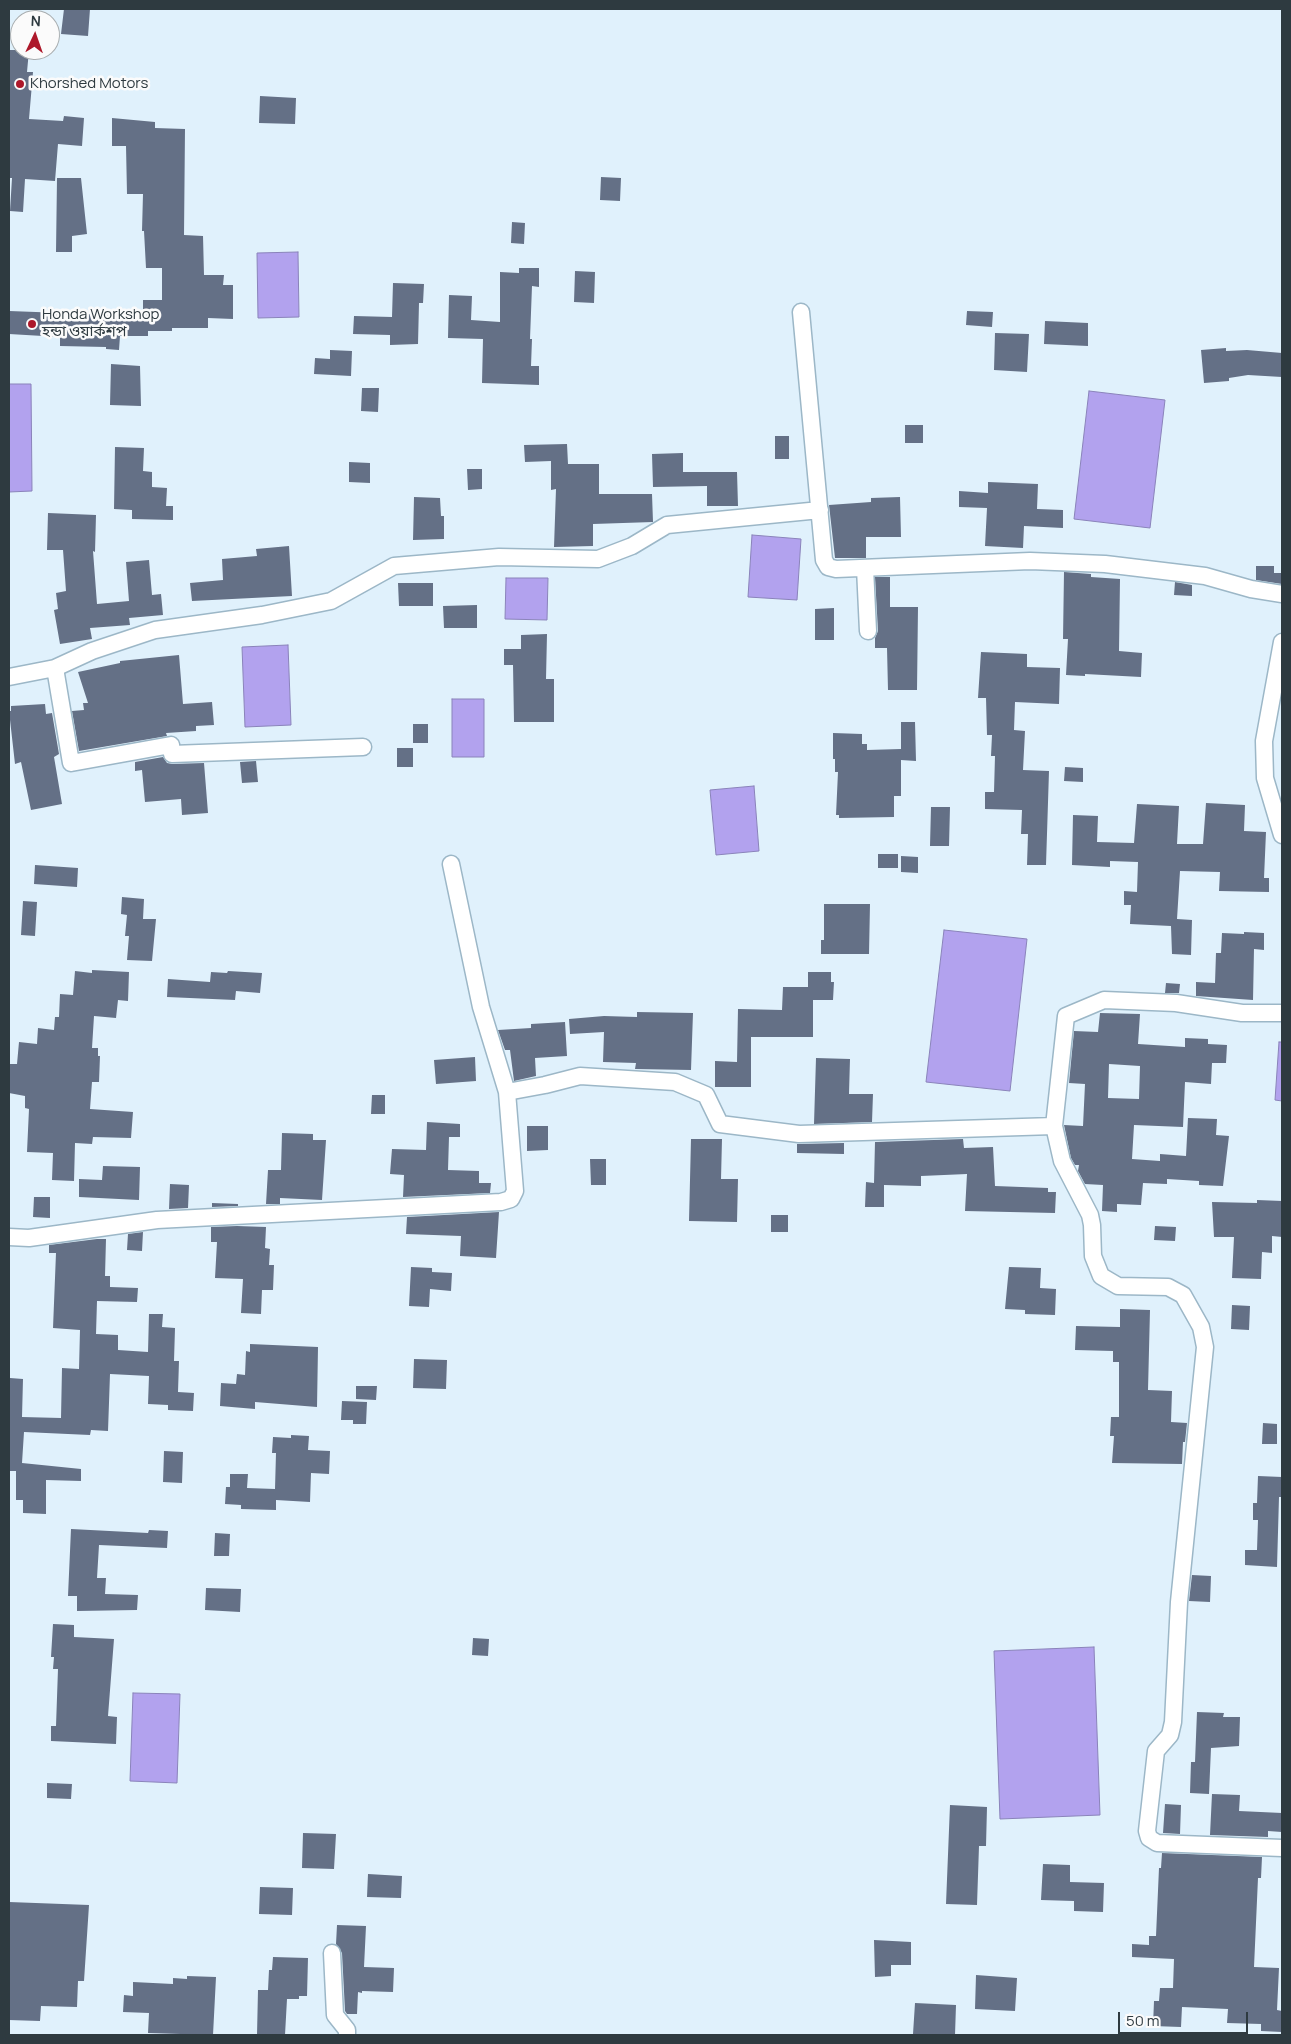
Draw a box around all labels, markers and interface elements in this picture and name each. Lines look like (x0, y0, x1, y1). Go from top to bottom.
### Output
north arrow (10, 10, 60, 60)
text: N (30, 11, 41, 30)
place label: Khorshed Motors (30, 75, 148, 93)
marker: Khorshed Motors (14, 78, 26, 90)
place label: Honda Workshop হন্ডা ওয়ার্কশপ (42, 306, 159, 341)
marker: Honda Workshop হন্ডা ওয়ার্কশপ (26, 318, 38, 330)
scale bar (1121, 2002, 1251, 2034)
text: 50 m (1126, 2010, 1160, 2031)

